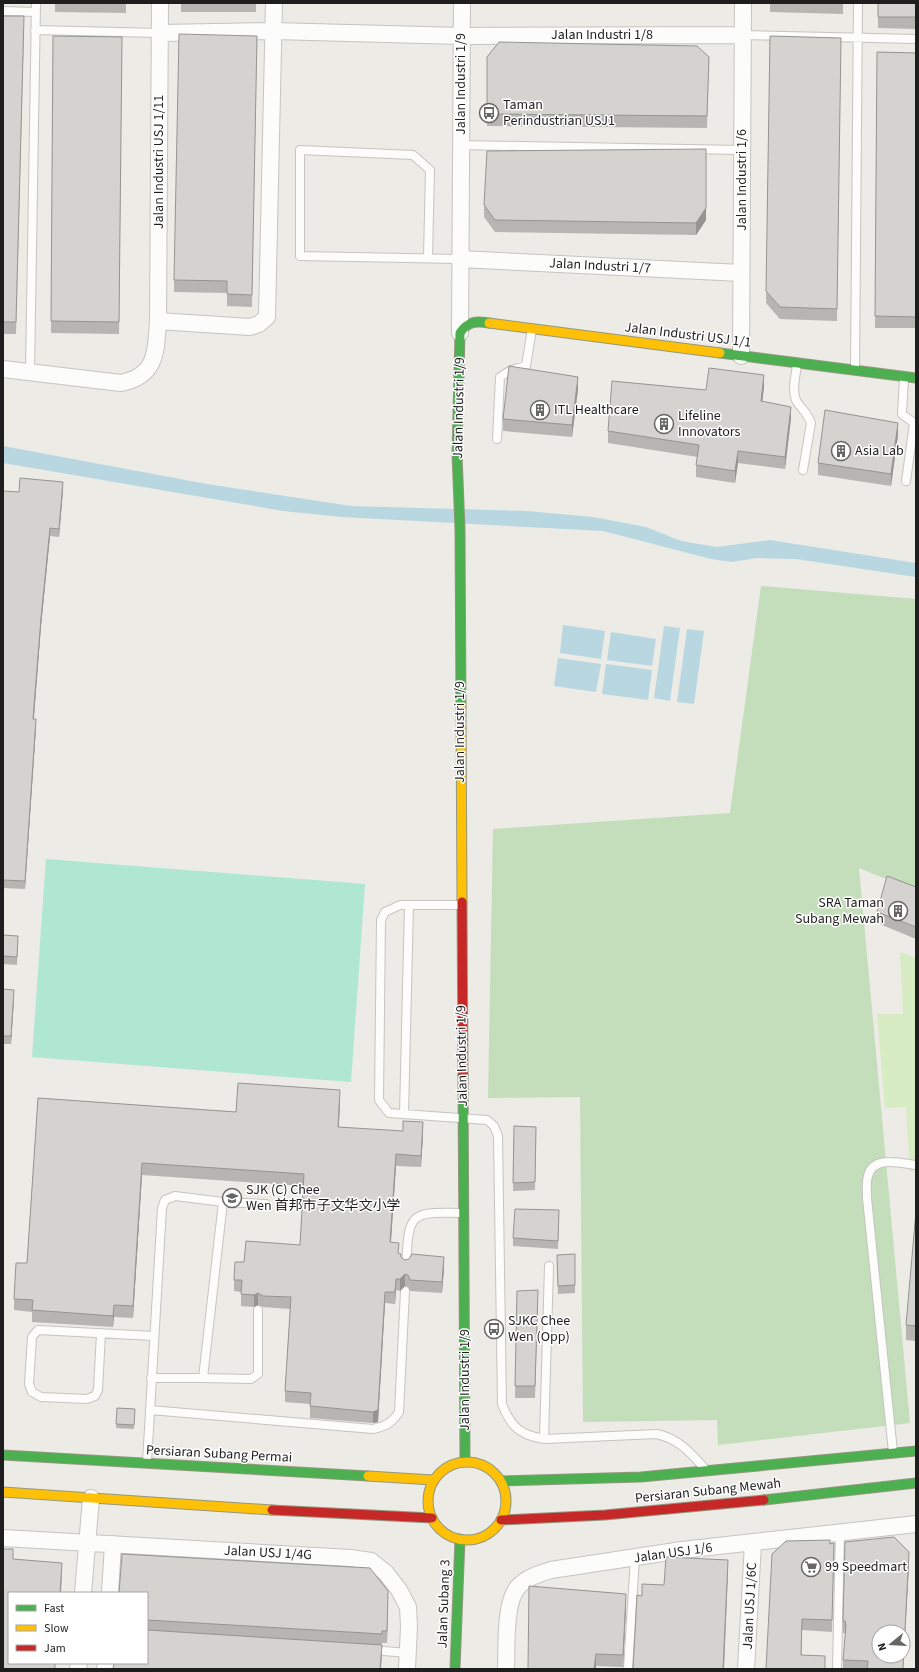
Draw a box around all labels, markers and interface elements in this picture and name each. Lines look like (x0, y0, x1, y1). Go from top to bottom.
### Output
street label: Jalan Industri 1/8 (551, 25, 653, 45)
street label: Jalan Industri 1/9 (451, 33, 471, 135)
street label: Jalan Industri USJ 1/11 (149, 95, 169, 229)
place label: Taman Perindustrian USJ1 (503, 95, 615, 131)
bus stop icon: Taman Perindustrian USJ1 (478, 102, 500, 124)
street label: Jalan Industri 1/6 (732, 129, 752, 231)
street label: Jalan Industri 1/7 (549, 253, 651, 279)
street label: Jalan Industri USJ 1/1 (624, 317, 753, 353)
street label: Jalan Industri 1/9 (448, 357, 470, 459)
building icon: ITL Healthcare (529, 399, 551, 421)
place label: ITL Healthcare (554, 400, 639, 420)
place label: Lifeline Innovators (678, 406, 741, 442)
building icon: Lifeline Innovators (653, 413, 675, 435)
building icon: Asia Lab (830, 440, 852, 462)
place label: Asia Lab (855, 441, 904, 461)
street label: Jalan Industri 1/9 (450, 681, 470, 783)
place label: SRA Taman Subang Mewah (795, 893, 884, 929)
building icon: SRA Taman Subang Mewah (887, 900, 909, 922)
street label: Jalan Industri 1/9 (451, 1005, 473, 1107)
place label: SJK (C) Chee Wen 首邦市子文华文小学 (246, 1180, 400, 1216)
school or university icon: SJK (C) Chee Wen 首邦市子文华文小学 (221, 1187, 243, 1209)
place label: SJKC Chee Wen (Opp) (508, 1311, 570, 1347)
bus stop icon: SJKC Chee Wen (Opp) (483, 1318, 505, 1340)
street label: Jalan Industri 1/9 (455, 1329, 475, 1431)
street label: Persiaran Subang Permai (145, 1440, 293, 1468)
street label: Persiaran Subang Mewah (634, 1473, 782, 1509)
street label: Jalan USJ 1/6 (632, 1538, 714, 1568)
street label: Jalan USJ 1/4G (224, 1541, 312, 1565)
supermarket icon: 99 Speedmart (800, 1556, 822, 1578)
place label: 99 Speedmart (825, 1557, 907, 1577)
street label: Jalan Subang 3 (432, 1559, 456, 1649)
street label: Jalan USJ 1/6C (738, 1562, 762, 1650)
legend (8, 1592, 148, 1664)
text: Fast (44, 1600, 64, 1617)
text: Slow (44, 1620, 69, 1637)
north arrow (871, 1624, 911, 1664)
text: Jam (44, 1640, 66, 1657)
text: N (874, 1641, 890, 1653)

